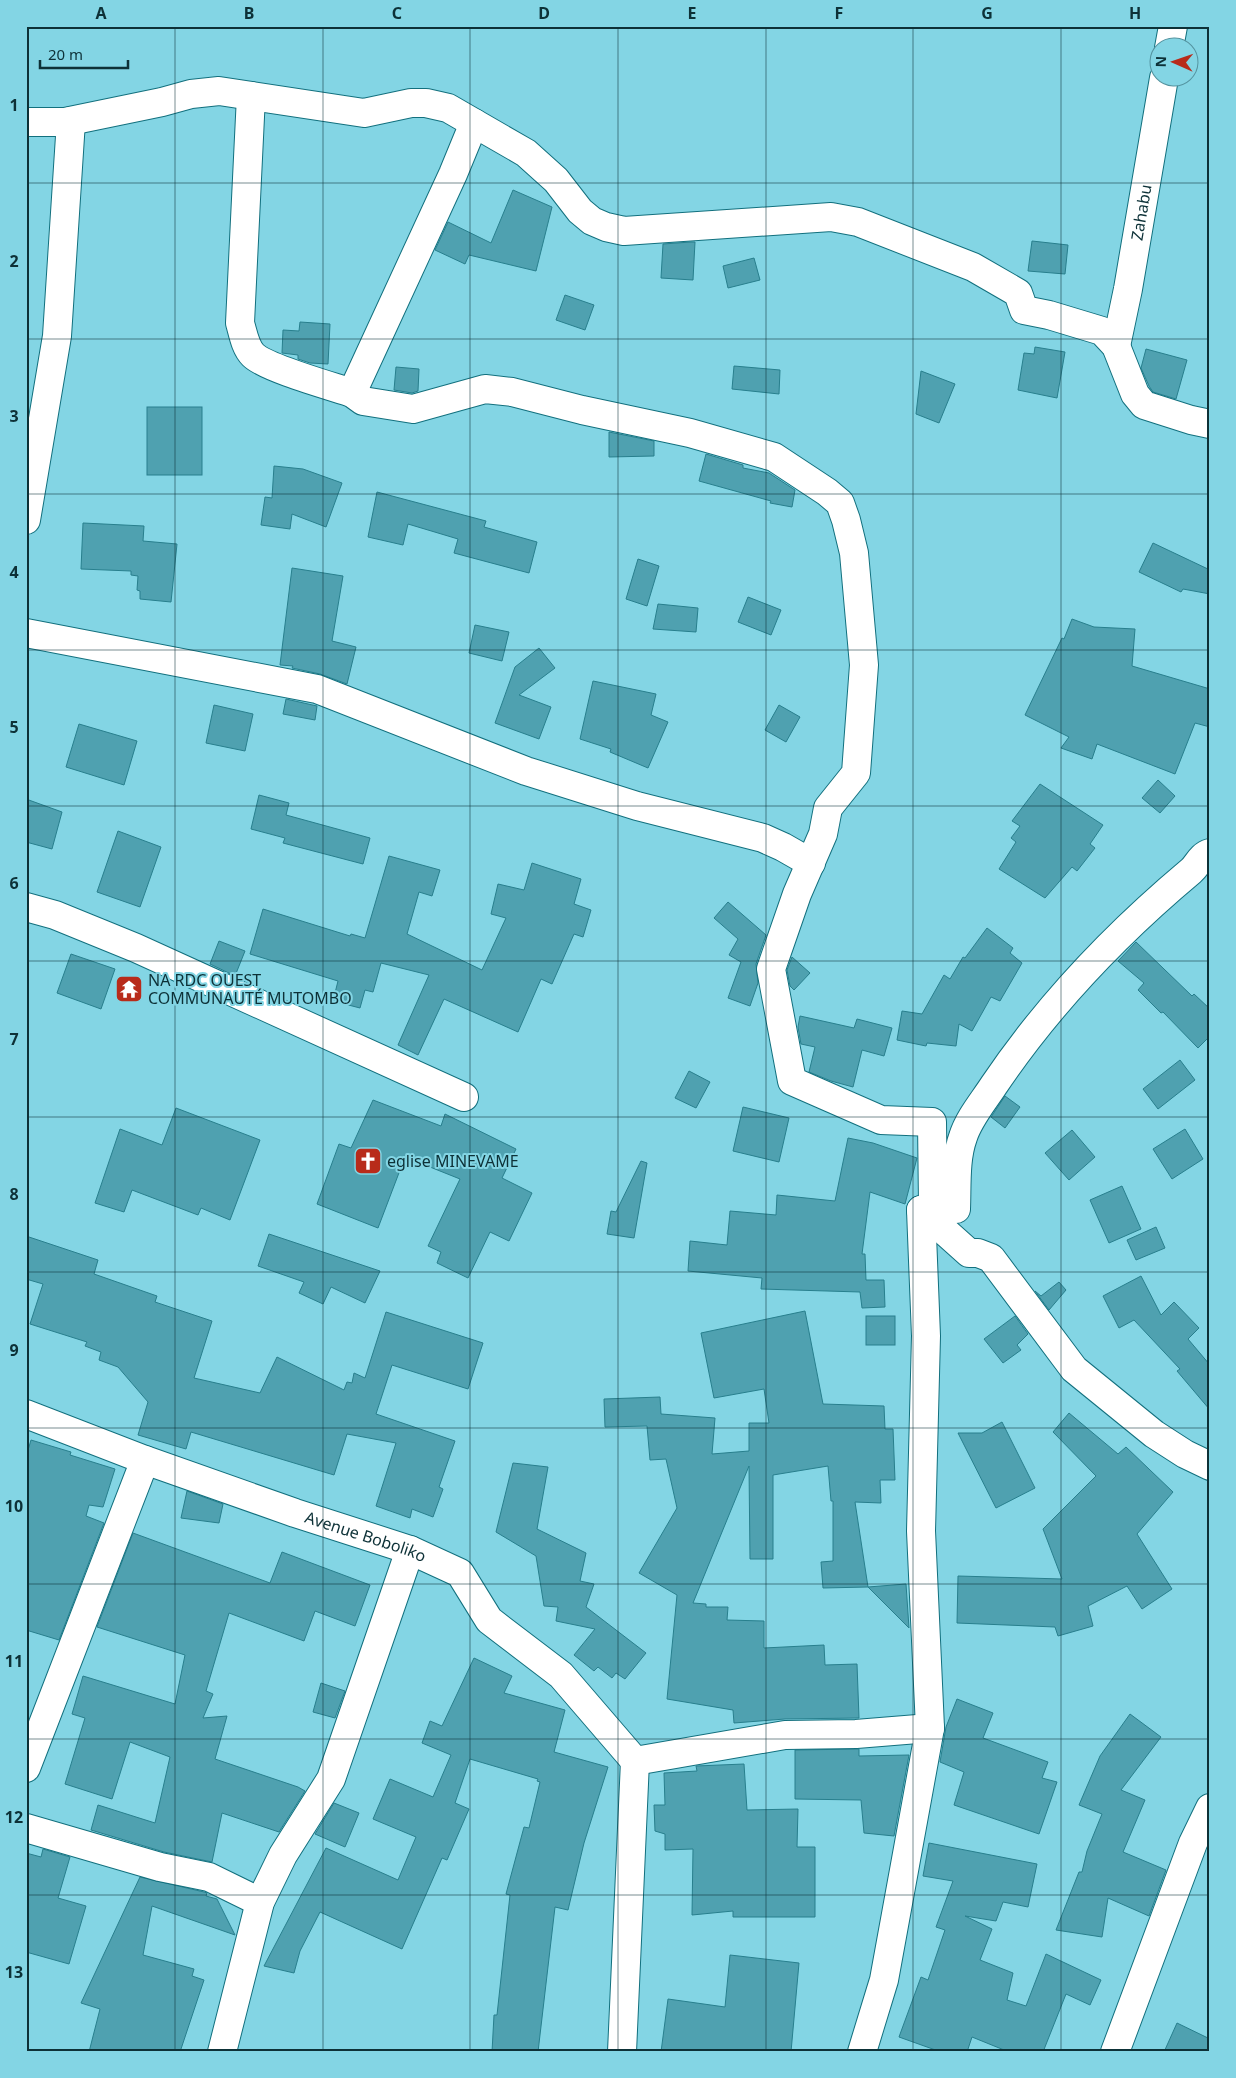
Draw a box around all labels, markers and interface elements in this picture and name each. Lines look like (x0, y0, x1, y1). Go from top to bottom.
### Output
text: A (95, 2, 107, 24)
text: B (244, 2, 254, 24)
text: C (392, 2, 402, 24)
text: D (538, 2, 550, 24)
text: E (688, 2, 697, 24)
text: F (835, 2, 843, 24)
text: G (981, 2, 993, 24)
text: H (1129, 2, 1141, 24)
scale bar (40, 38, 128, 70)
north arrow (1148, 38, 1198, 88)
text: 20 m (48, 44, 83, 64)
text: N (1151, 56, 1170, 68)
text: 1 (9, 94, 19, 116)
street label: Zahabu (1125, 183, 1157, 242)
text: 2 (9, 250, 19, 272)
text: 3 (9, 405, 19, 427)
text: 4 (9, 561, 19, 583)
text: 5 (9, 716, 19, 738)
text: 6 (9, 872, 19, 894)
place label: NA RDC OUEST COMMUNAUTÉ MUTOMBO (148, 969, 352, 1009)
temple icon: NA RDC OUEST COMMUNAUTÉ MUTOMBO (114, 974, 144, 1004)
text: 7 (9, 1028, 19, 1050)
church icon: eglise MINEVAME (353, 1146, 383, 1176)
place label: eglise MINEVAME (387, 1150, 519, 1172)
text: 8 (9, 1183, 19, 1205)
text: 9 (9, 1339, 19, 1361)
text: 10 (5, 1495, 23, 1517)
street label: Avenue Boboliko (302, 1506, 430, 1567)
text: 11 (5, 1650, 23, 1672)
text: 12 (5, 1806, 23, 1828)
text: 13 (5, 1961, 23, 1983)

